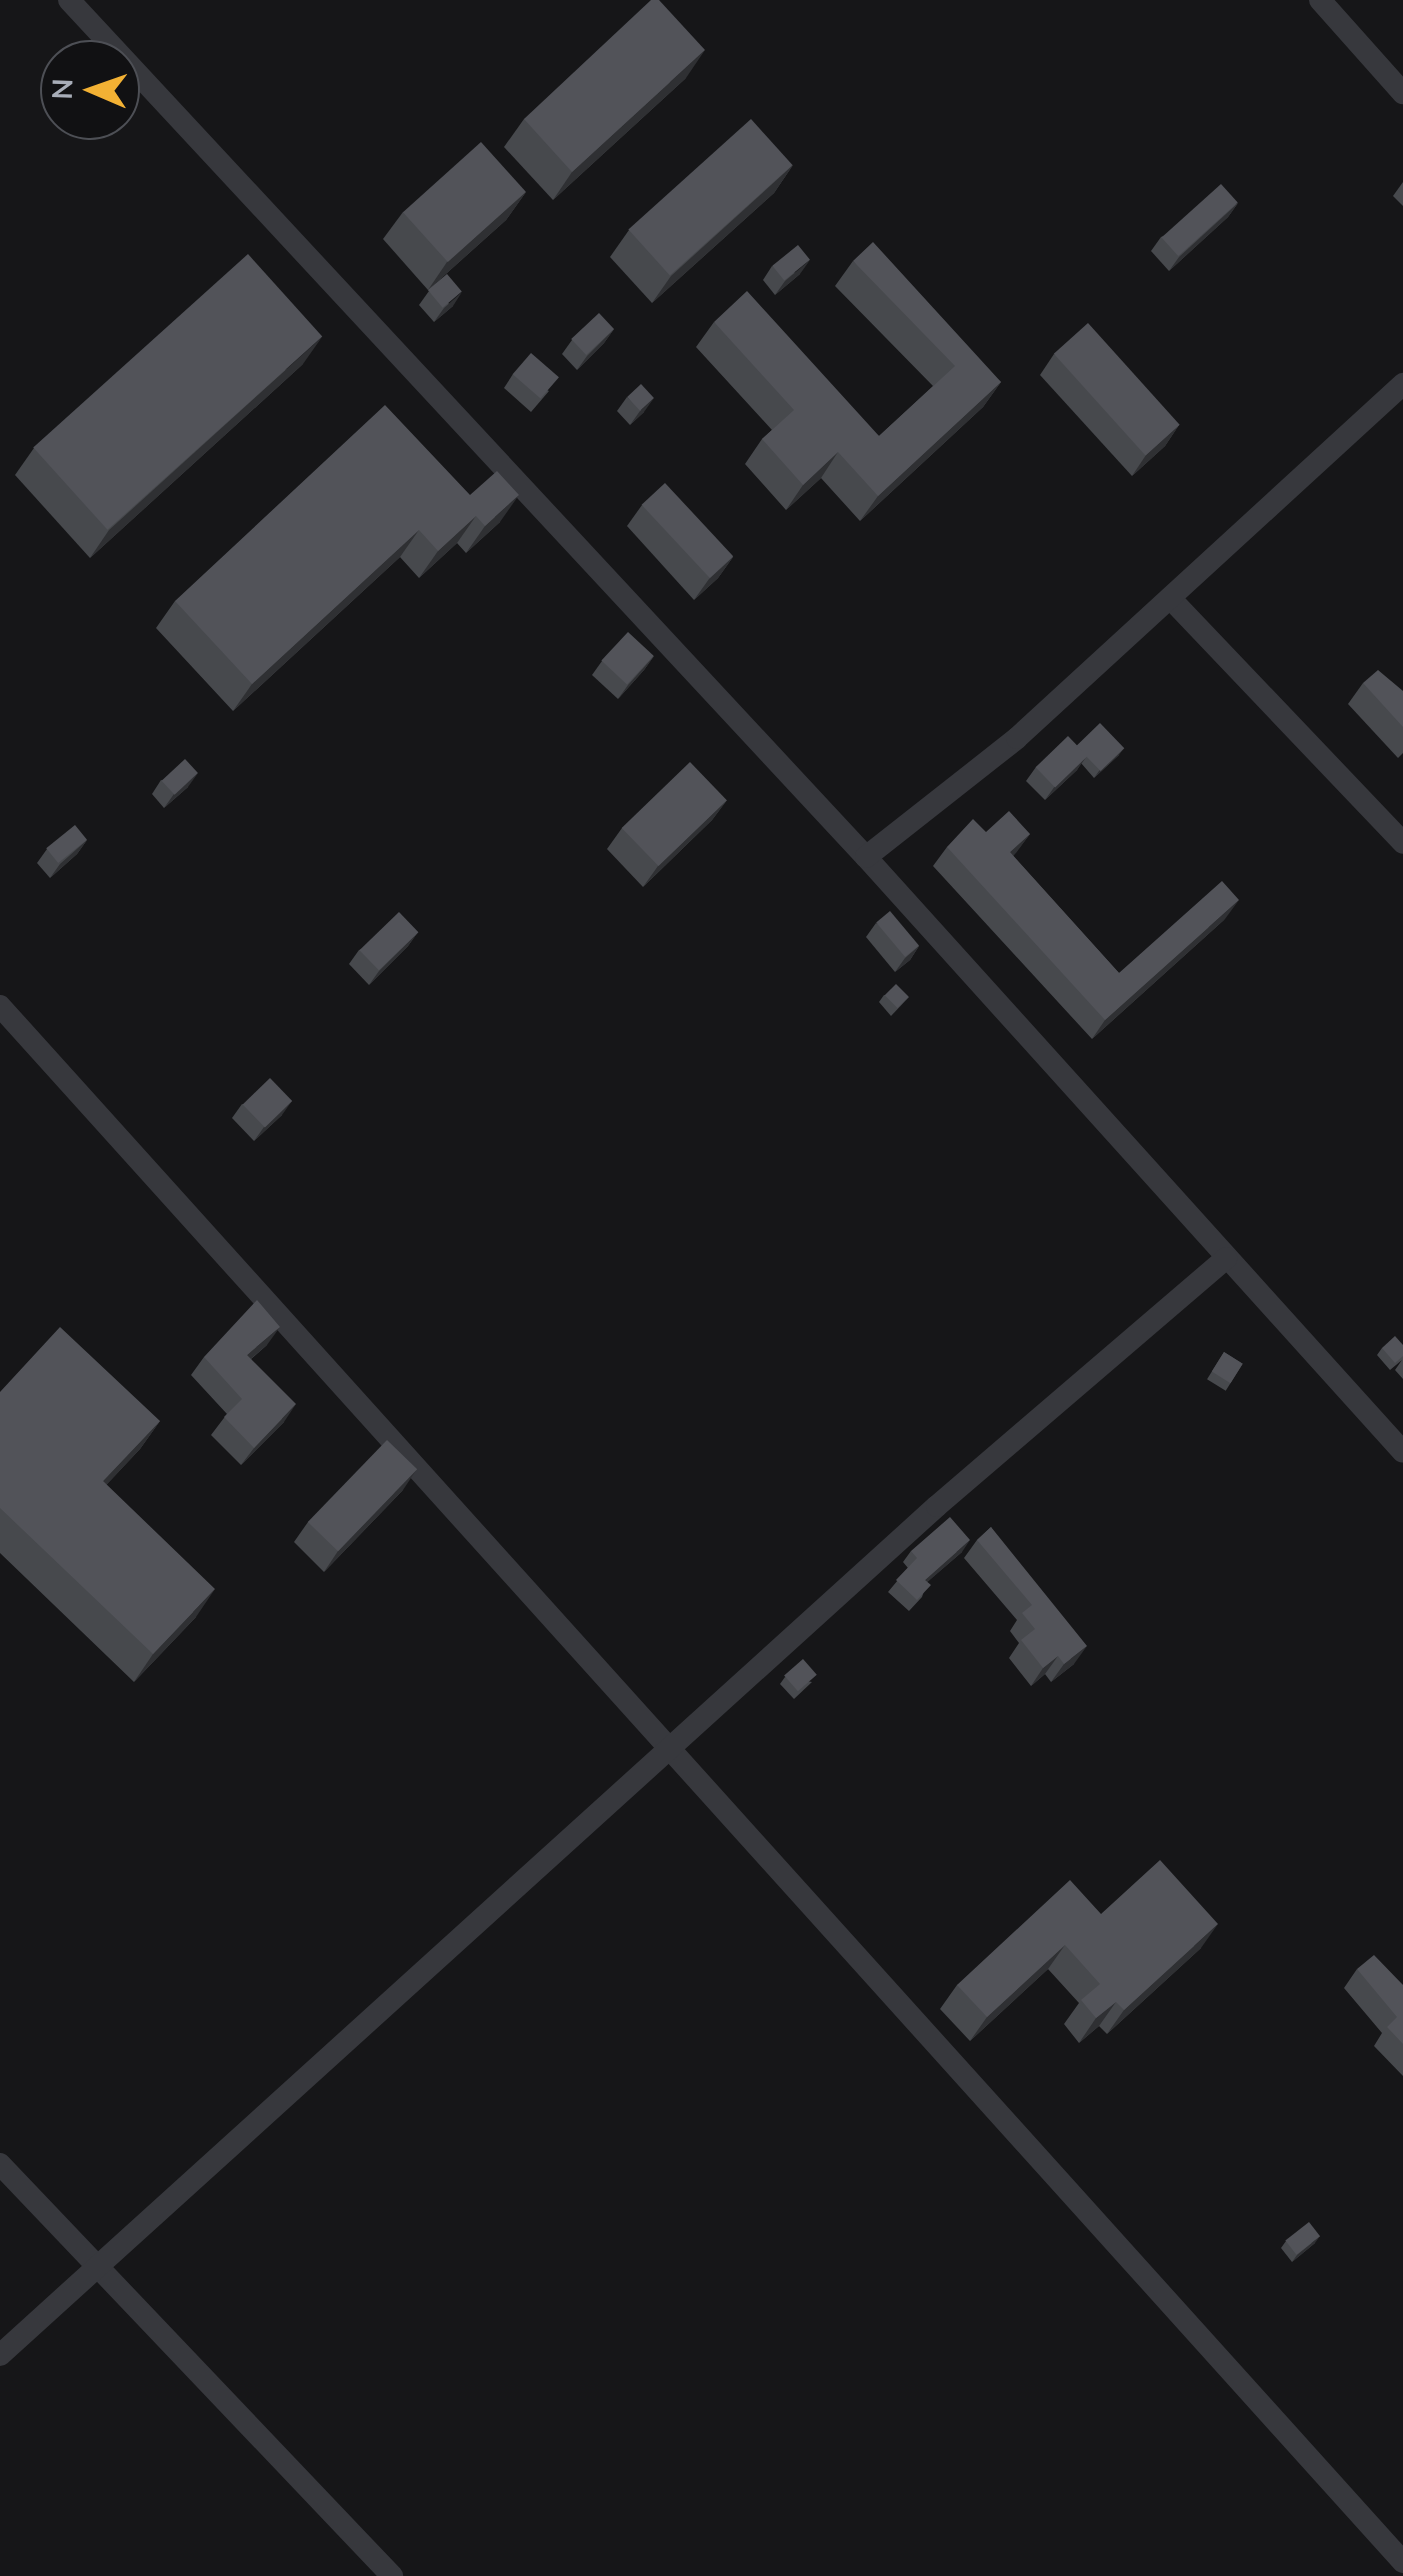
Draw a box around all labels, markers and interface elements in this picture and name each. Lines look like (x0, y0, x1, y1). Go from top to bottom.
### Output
north arrow (40, 40, 140, 140)
text: N (44, 78, 79, 100)

